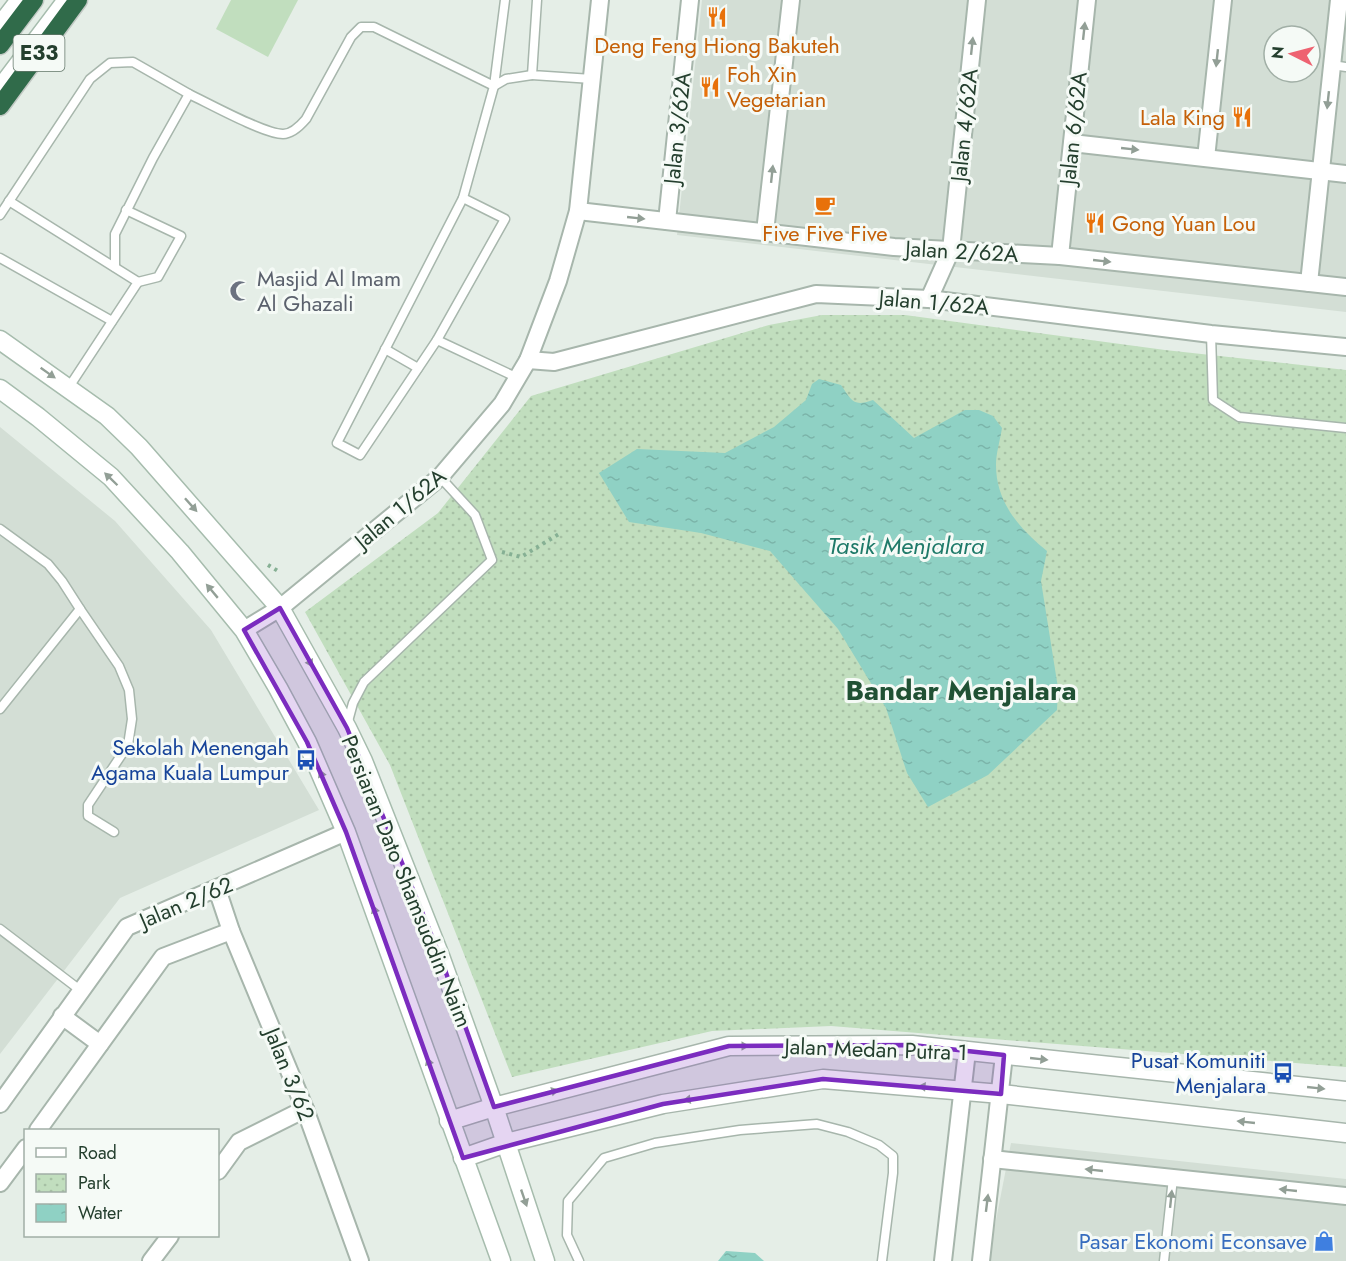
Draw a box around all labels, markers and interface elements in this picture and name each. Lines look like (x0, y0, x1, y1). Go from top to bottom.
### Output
restaurant icon: Deng Feng Hiong Bakuteh (705, 5, 729, 29)
one-way arrow (1079, 22, 1089, 41)
north arrow (1262, 24, 1322, 84)
place label: Deng Feng Hiong Bakuteh (594, 29, 840, 61)
road number: E33 (14, 35, 64, 71)
one-way arrow (968, 36, 977, 55)
text: N (1265, 45, 1290, 60)
one-way arrow (1212, 49, 1222, 68)
place label: Foh Xin Vegetarian (727, 58, 826, 115)
street label: Jalan 4/62A (942, 66, 986, 186)
street label: Jalan 6/62A (1051, 69, 1095, 189)
street label: Jalan 3/62A (655, 70, 699, 189)
restaurant icon: Foh Xin Vegetarian (698, 75, 722, 99)
one-way arrow (1323, 90, 1333, 109)
place label: Lala King (1140, 101, 1225, 133)
restaurant icon: Lala King (1230, 105, 1254, 129)
one-way arrow (1121, 145, 1140, 154)
one-way arrow (767, 164, 777, 183)
cafe icon: Five Five Five (813, 193, 837, 217)
place label: Gong Yuan Lou (1112, 207, 1256, 239)
restaurant icon: Gong Yuan Lou (1083, 211, 1107, 235)
one-way arrow (627, 213, 646, 223)
place label: Five Five Five (762, 217, 888, 249)
street label: Jalan 2/62A (902, 232, 1020, 270)
one-way arrow (1093, 256, 1112, 266)
place label: Masjid Al Imam Al Ghazali (257, 262, 401, 319)
mosque icon: Masjid Al Imam Al Ghazali (228, 279, 252, 303)
street label: Jalan 1/62A (875, 281, 991, 323)
one-way arrow (40, 367, 56, 378)
street label: Jalan 1/62A (345, 460, 453, 558)
one-way arrow (105, 472, 119, 486)
one-way arrow (184, 497, 197, 512)
water label: Tasik Menjalara (828, 528, 984, 563)
one-way arrow (206, 584, 219, 599)
one-way arrow (303, 651, 313, 668)
district label: Bandar Menjalara (845, 670, 1077, 711)
street label: Persiaran Dato Shamsuddin Naim (334, 730, 480, 1032)
place label: Sekolah Menengah Agama Kuala Lumpur (91, 731, 289, 788)
bus stop icon: Sekolah Menengah Agama Kuala Lumpur (294, 748, 318, 772)
one-way arrow (317, 769, 327, 787)
street label: Jalan 2/62 (132, 868, 238, 937)
one-way arrow (370, 905, 380, 923)
street label: Jalan 3/62 (256, 1020, 323, 1125)
street label: Jalan Medan Putra 1 (781, 1030, 968, 1068)
one-way arrow (730, 1041, 749, 1051)
place label: Pusat Komuniti Menjalara (1131, 1044, 1266, 1101)
one-way arrow (1029, 1054, 1048, 1064)
one-way arrow (424, 1056, 434, 1074)
bus stop icon: Pusat Komuniti Menjalara (1271, 1061, 1295, 1085)
one-way arrow (917, 1083, 936, 1092)
one-way arrow (1307, 1083, 1326, 1093)
one-way arrow (541, 1086, 559, 1096)
one-way arrow (682, 1095, 701, 1104)
one-way arrow (1237, 1117, 1256, 1127)
legend (24, 1129, 219, 1237)
text: Road (78, 1140, 117, 1166)
one-way arrow (1084, 1165, 1103, 1175)
text: Park (78, 1170, 110, 1196)
one-way arrow (1278, 1185, 1297, 1195)
one-way arrow (520, 1189, 530, 1207)
one-way arrow (1166, 1189, 1176, 1208)
one-way arrow (982, 1193, 992, 1212)
text: Water (78, 1200, 123, 1226)
place label: Pasar Ekonomi Econsave (1079, 1225, 1307, 1257)
shop icon: Pasar Ekonomi Econsave (1312, 1229, 1336, 1253)

